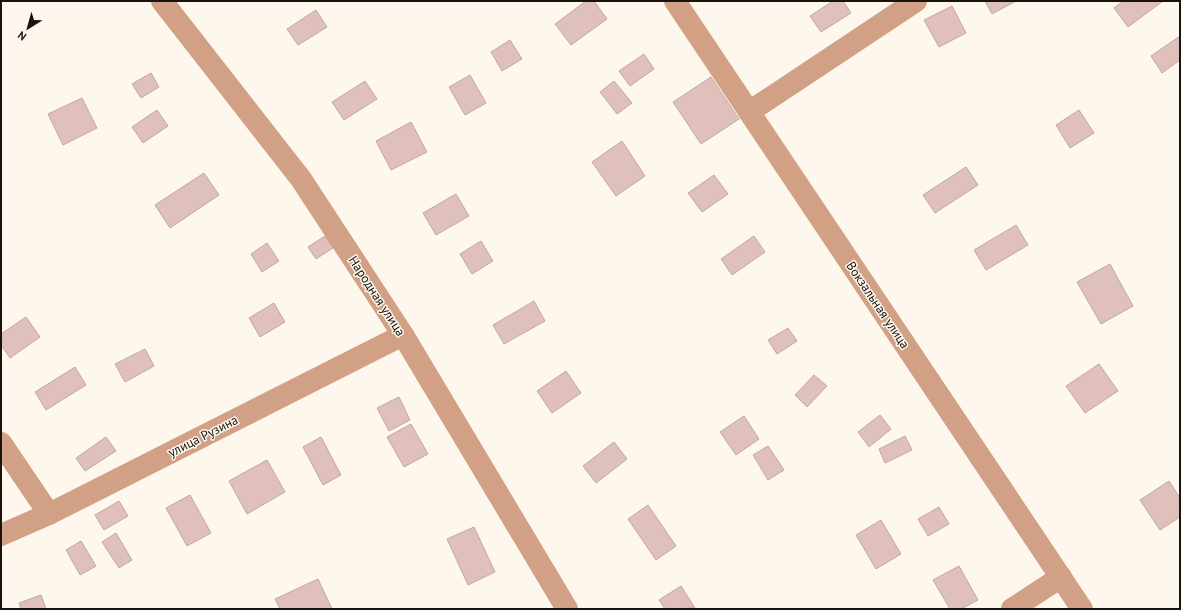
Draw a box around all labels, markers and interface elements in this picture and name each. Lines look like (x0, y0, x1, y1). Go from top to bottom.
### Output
north arrow (8, 8, 48, 48)
text: N (15, 28, 29, 44)
street label: Народная улица (345, 253, 409, 339)
street label: Вокзальная улица (843, 258, 913, 352)
street label: улица Рузина (165, 411, 241, 461)

